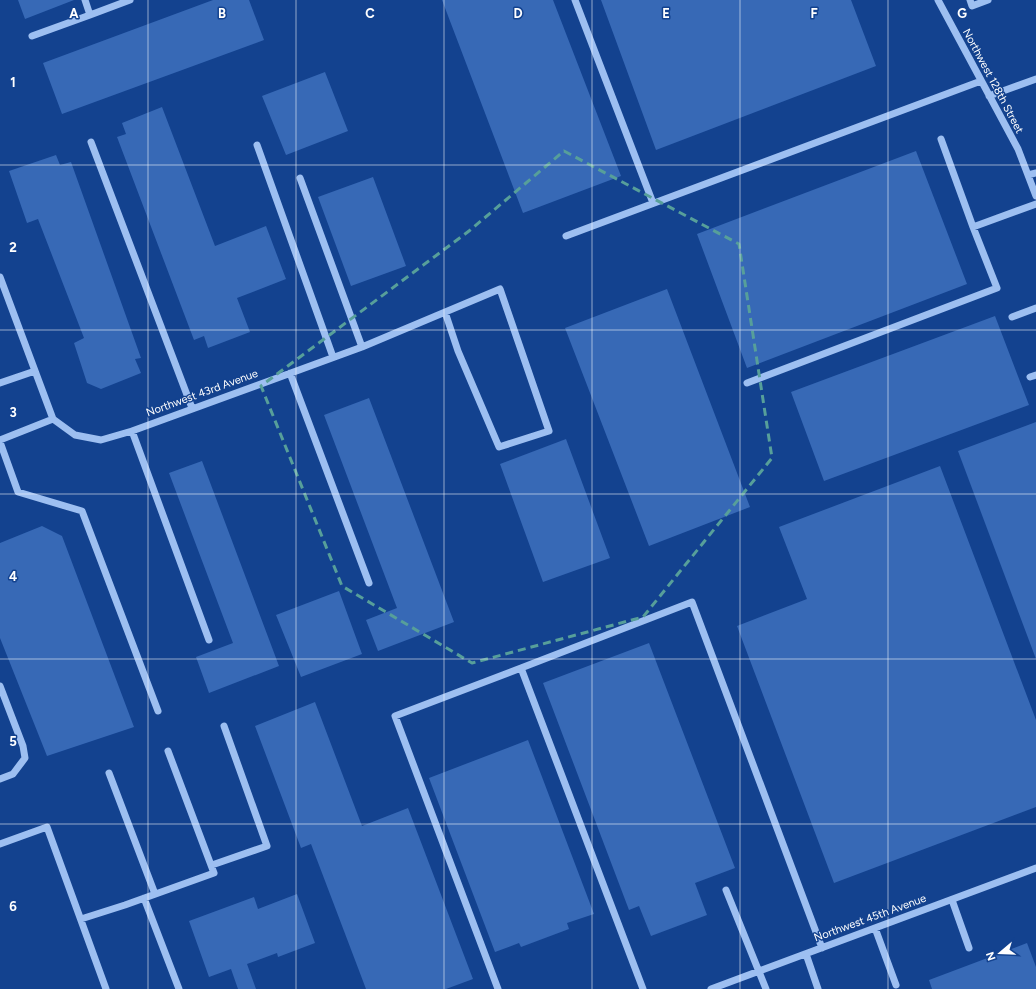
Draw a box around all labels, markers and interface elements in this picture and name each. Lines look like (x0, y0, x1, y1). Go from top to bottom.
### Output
text: A (69, 6, 79, 21)
text: B (218, 6, 226, 21)
text: C (365, 6, 375, 21)
text: D (513, 6, 523, 21)
text: E (662, 6, 670, 21)
text: F (810, 6, 818, 21)
text: G (957, 6, 967, 21)
street label: Northwest 128th Street (960, 26, 1026, 136)
text: 1 (10, 75, 16, 90)
text: 2 (9, 240, 17, 255)
street label: Northwest 43rd Avenue (144, 367, 260, 419)
text: 3 (9, 405, 17, 420)
text: 4 (9, 569, 17, 584)
text: 5 (9, 734, 17, 749)
street label: Northwest 45th Avenue (812, 892, 928, 944)
text: 6 (9, 899, 17, 914)
north arrow (980, 933, 1020, 973)
text: N (983, 950, 999, 962)

